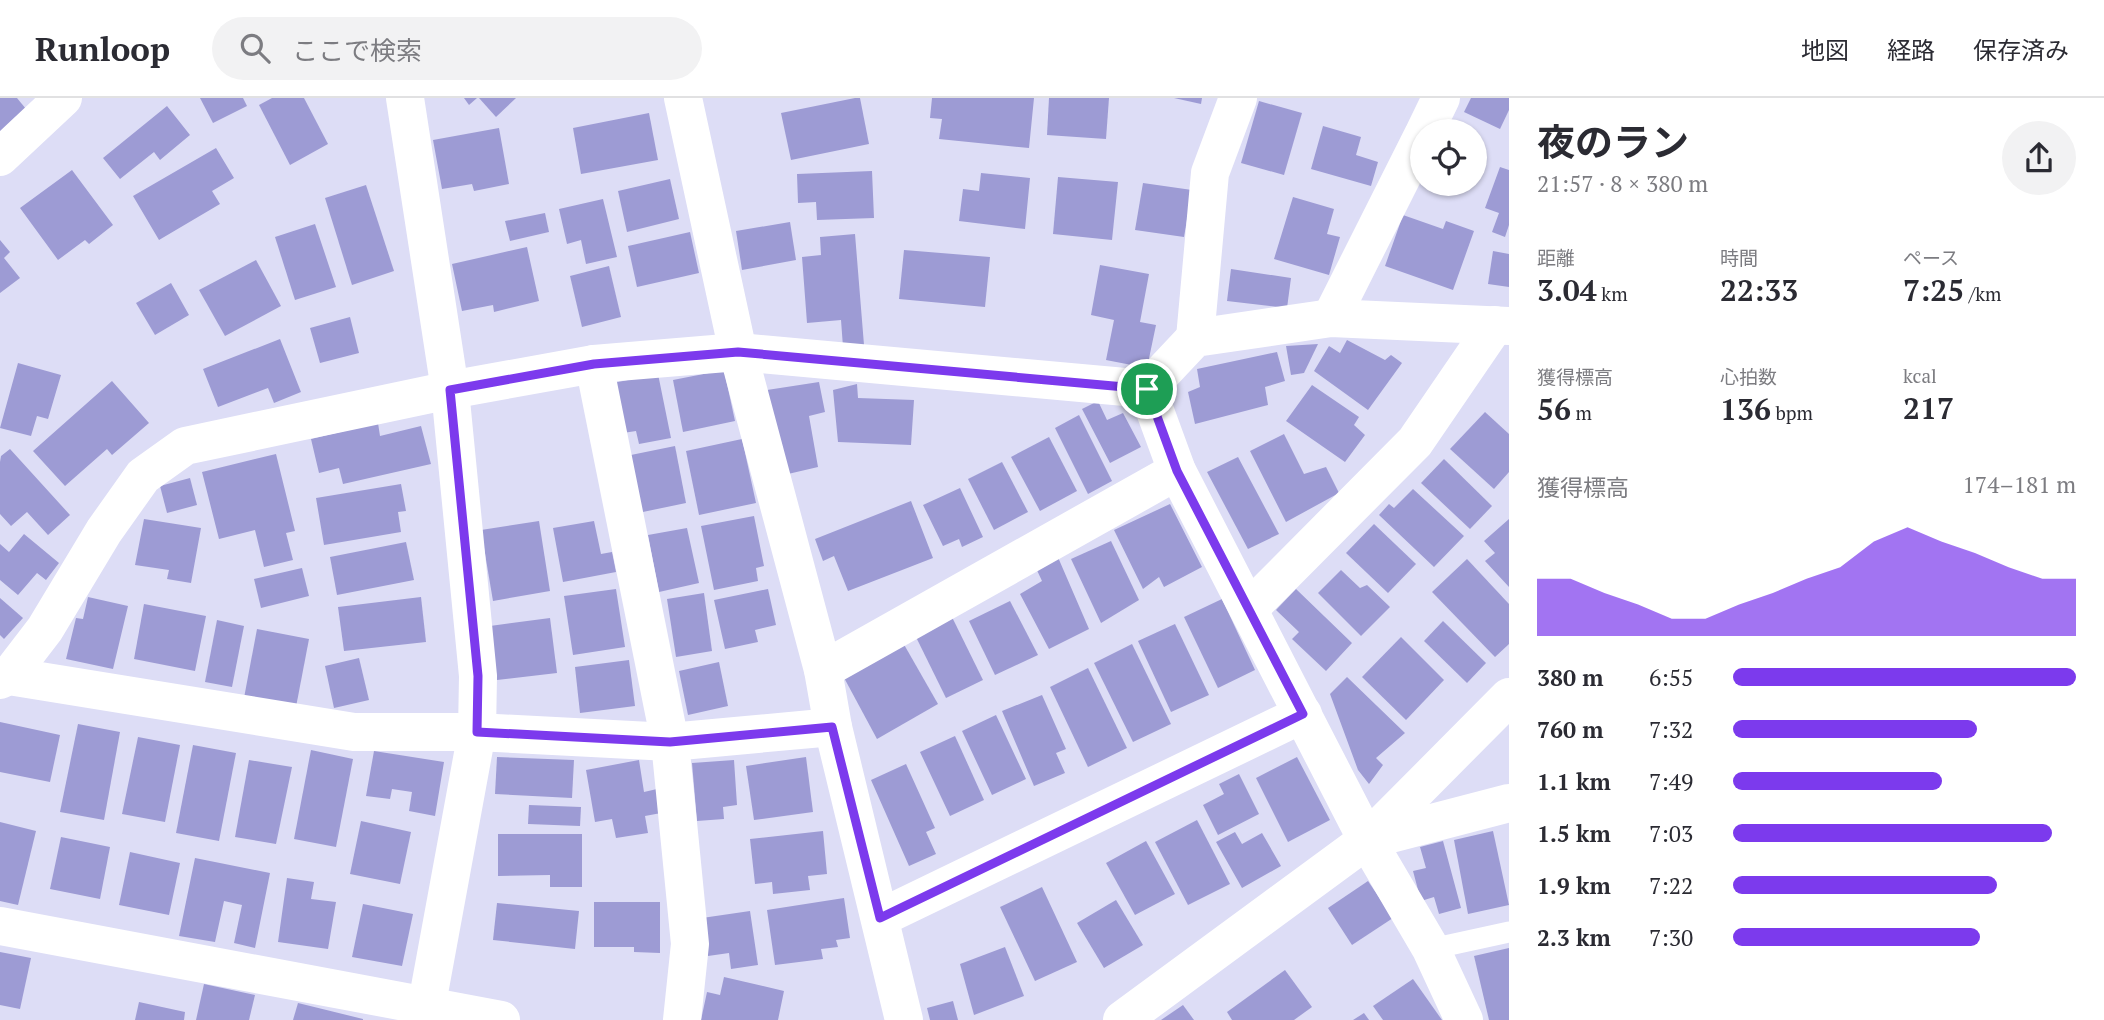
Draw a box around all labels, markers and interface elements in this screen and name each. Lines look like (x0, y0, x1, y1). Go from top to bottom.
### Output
search box (212, 17, 702, 80)
text: Runloop (35, 27, 170, 70)
icon: search (236, 29, 274, 67)
text: ここで検索 (292, 33, 422, 67)
text: 地図 (1801, 34, 1849, 66)
text: 経路 (1887, 34, 1935, 66)
text: 保存済み (1973, 34, 2069, 66)
text: 夜のラン (1537, 117, 1689, 167)
map controls (1410, 119, 1487, 196)
button: locate (1410, 119, 1487, 196)
button: share (2002, 121, 2076, 195)
text: 21:57 · 8 × 380 m (1537, 168, 1708, 199)
text: 距離 (1537, 245, 1575, 270)
text: 時間 (1720, 245, 1758, 270)
text: ペース (1903, 245, 1959, 270)
text: 3.04 (1537, 270, 1597, 310)
text: 22:33 (1720, 270, 1798, 310)
text: 7:25 (1903, 270, 1964, 310)
text: km (1597, 281, 1628, 306)
text: /km (1964, 281, 2002, 306)
pin (1117, 359, 1177, 419)
text: kcal (1903, 363, 1937, 388)
text: 獲得標高 (1537, 364, 1613, 389)
text: 心拍数 (1720, 364, 1777, 389)
icon: arrive (1128, 370, 1166, 408)
text: 217 (1903, 388, 1954, 428)
text: 56 (1537, 389, 1571, 429)
text: 136 (1720, 389, 1771, 429)
text: m (1571, 400, 1592, 425)
text: bpm (1771, 400, 1813, 425)
text: 174–181 m (1963, 469, 2076, 500)
text: 獲得標高 (1537, 472, 1629, 503)
text: 380 m (1537, 662, 1603, 693)
text: 6:55 (1649, 662, 1693, 693)
text: 760 m (1537, 714, 1603, 745)
text: 7:32 (1649, 714, 1693, 745)
text: 1.1 km (1537, 766, 1611, 797)
text: 7:49 (1649, 766, 1693, 797)
text: 1.5 km (1537, 818, 1611, 849)
text: 7:03 (1649, 818, 1693, 849)
text: 1.9 km (1537, 870, 1611, 901)
text: 7:22 (1649, 870, 1693, 901)
text: 2.3 km (1537, 922, 1611, 953)
text: 7:30 (1649, 922, 1693, 953)

